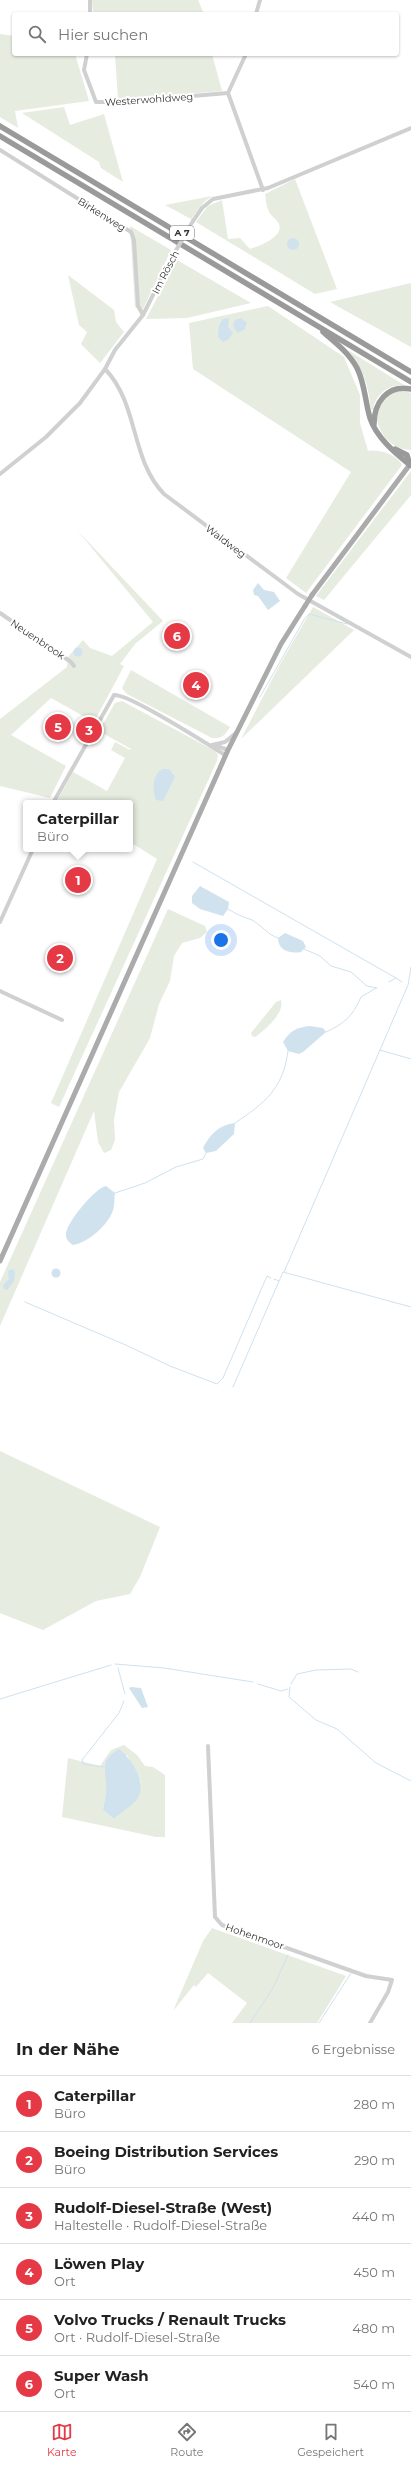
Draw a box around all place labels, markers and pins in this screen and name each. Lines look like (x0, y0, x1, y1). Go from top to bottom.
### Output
pin: 6 (164, 621, 190, 651)
pin: 4 (183, 670, 209, 700)
pin: 5 (45, 712, 71, 742)
pin: 3 (76, 715, 102, 745)
pin: 1 (65, 865, 91, 895)
pin: 2 (47, 943, 73, 973)

